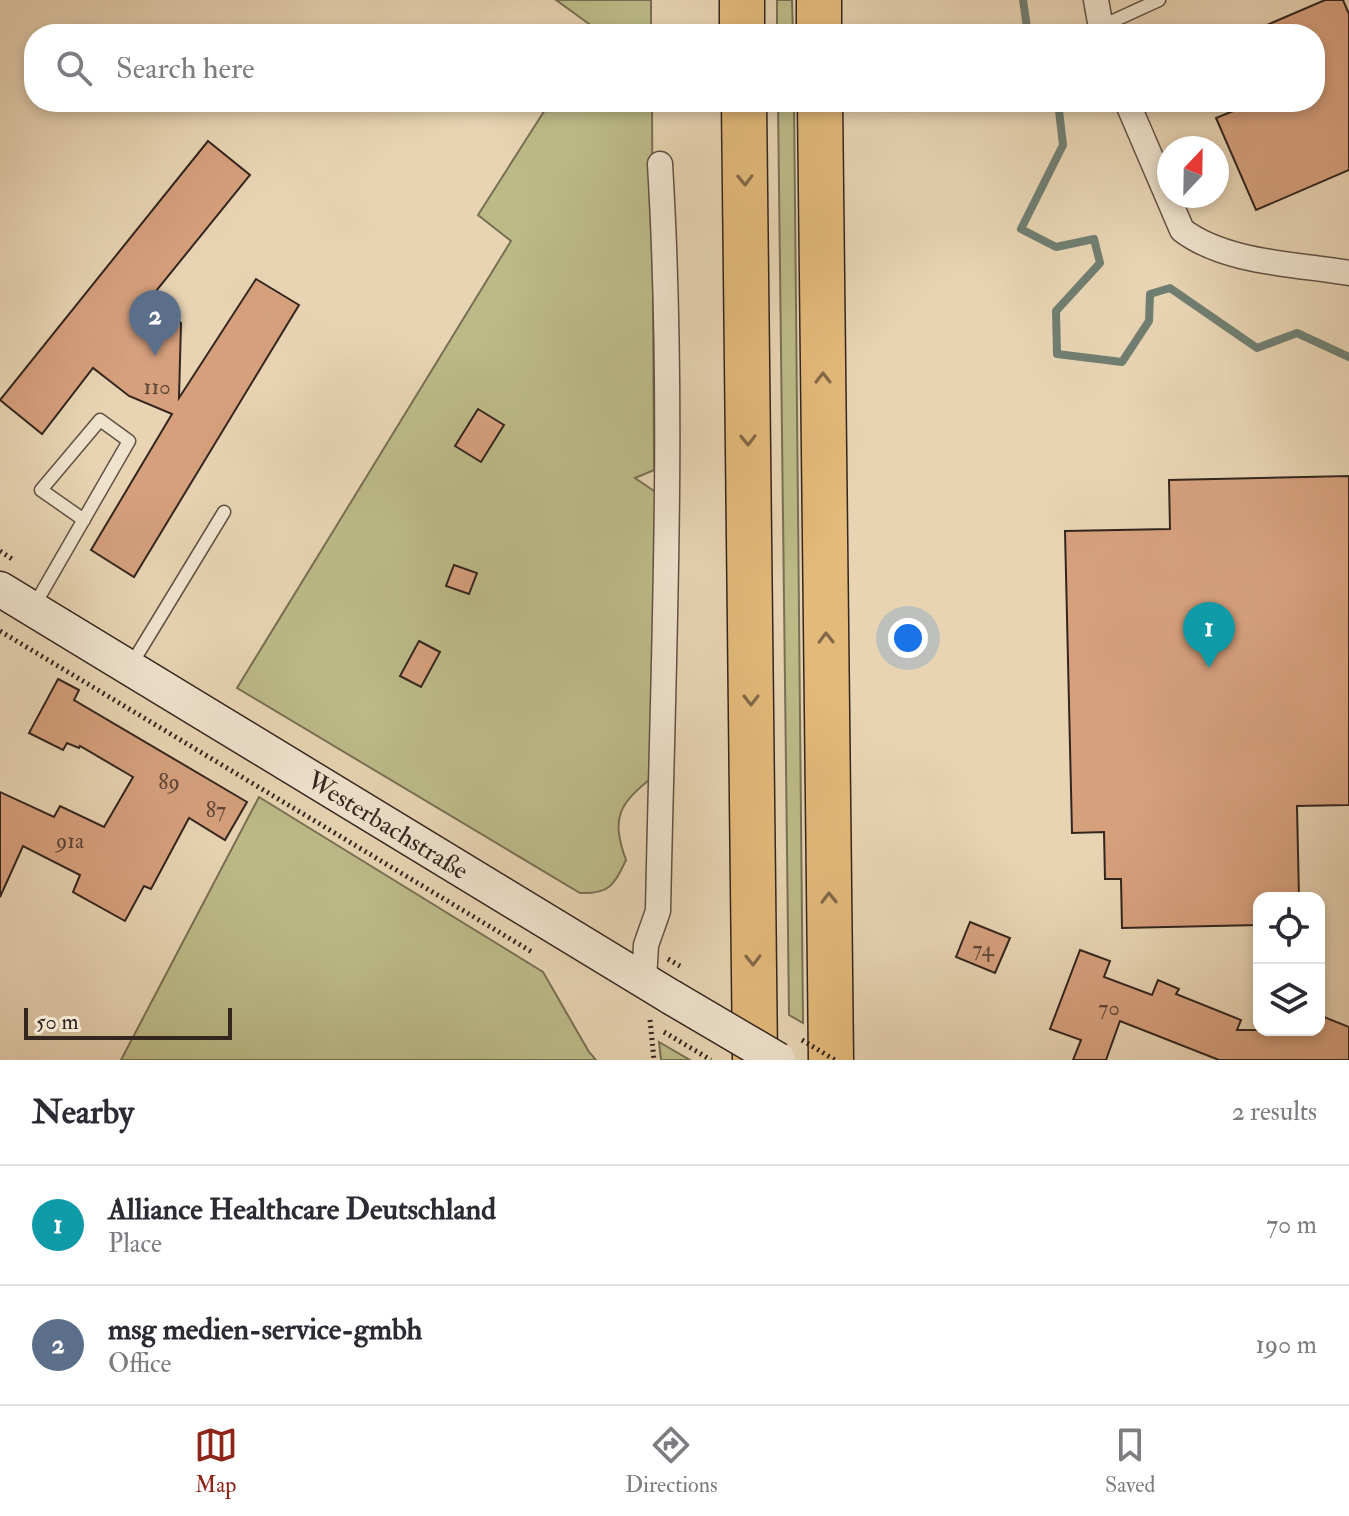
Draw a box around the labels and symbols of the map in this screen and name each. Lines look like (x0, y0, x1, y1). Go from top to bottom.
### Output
north arrow (1157, 136, 1229, 208)
one-way arrow (736, 174, 754, 187)
pin: 2 (129, 290, 181, 356)
one-way arrow (815, 371, 832, 384)
house number: 110 (144, 373, 170, 401)
one-way arrow (740, 434, 757, 447)
pin: 1 (1183, 602, 1235, 668)
your location (888, 618, 928, 658)
one-way arrow (817, 631, 835, 644)
one-way arrow (742, 694, 760, 707)
street label: Westerbachstraße (300, 764, 474, 887)
house number: 89 (158, 768, 180, 796)
house number: 87 (206, 796, 226, 824)
house number: 91a (54, 827, 85, 855)
one-way arrow (821, 891, 838, 904)
house number: 74 (972, 935, 995, 963)
one-way arrow (745, 954, 762, 967)
house number: 70 (1098, 994, 1120, 1022)
scale bar (24, 1004, 232, 1040)

